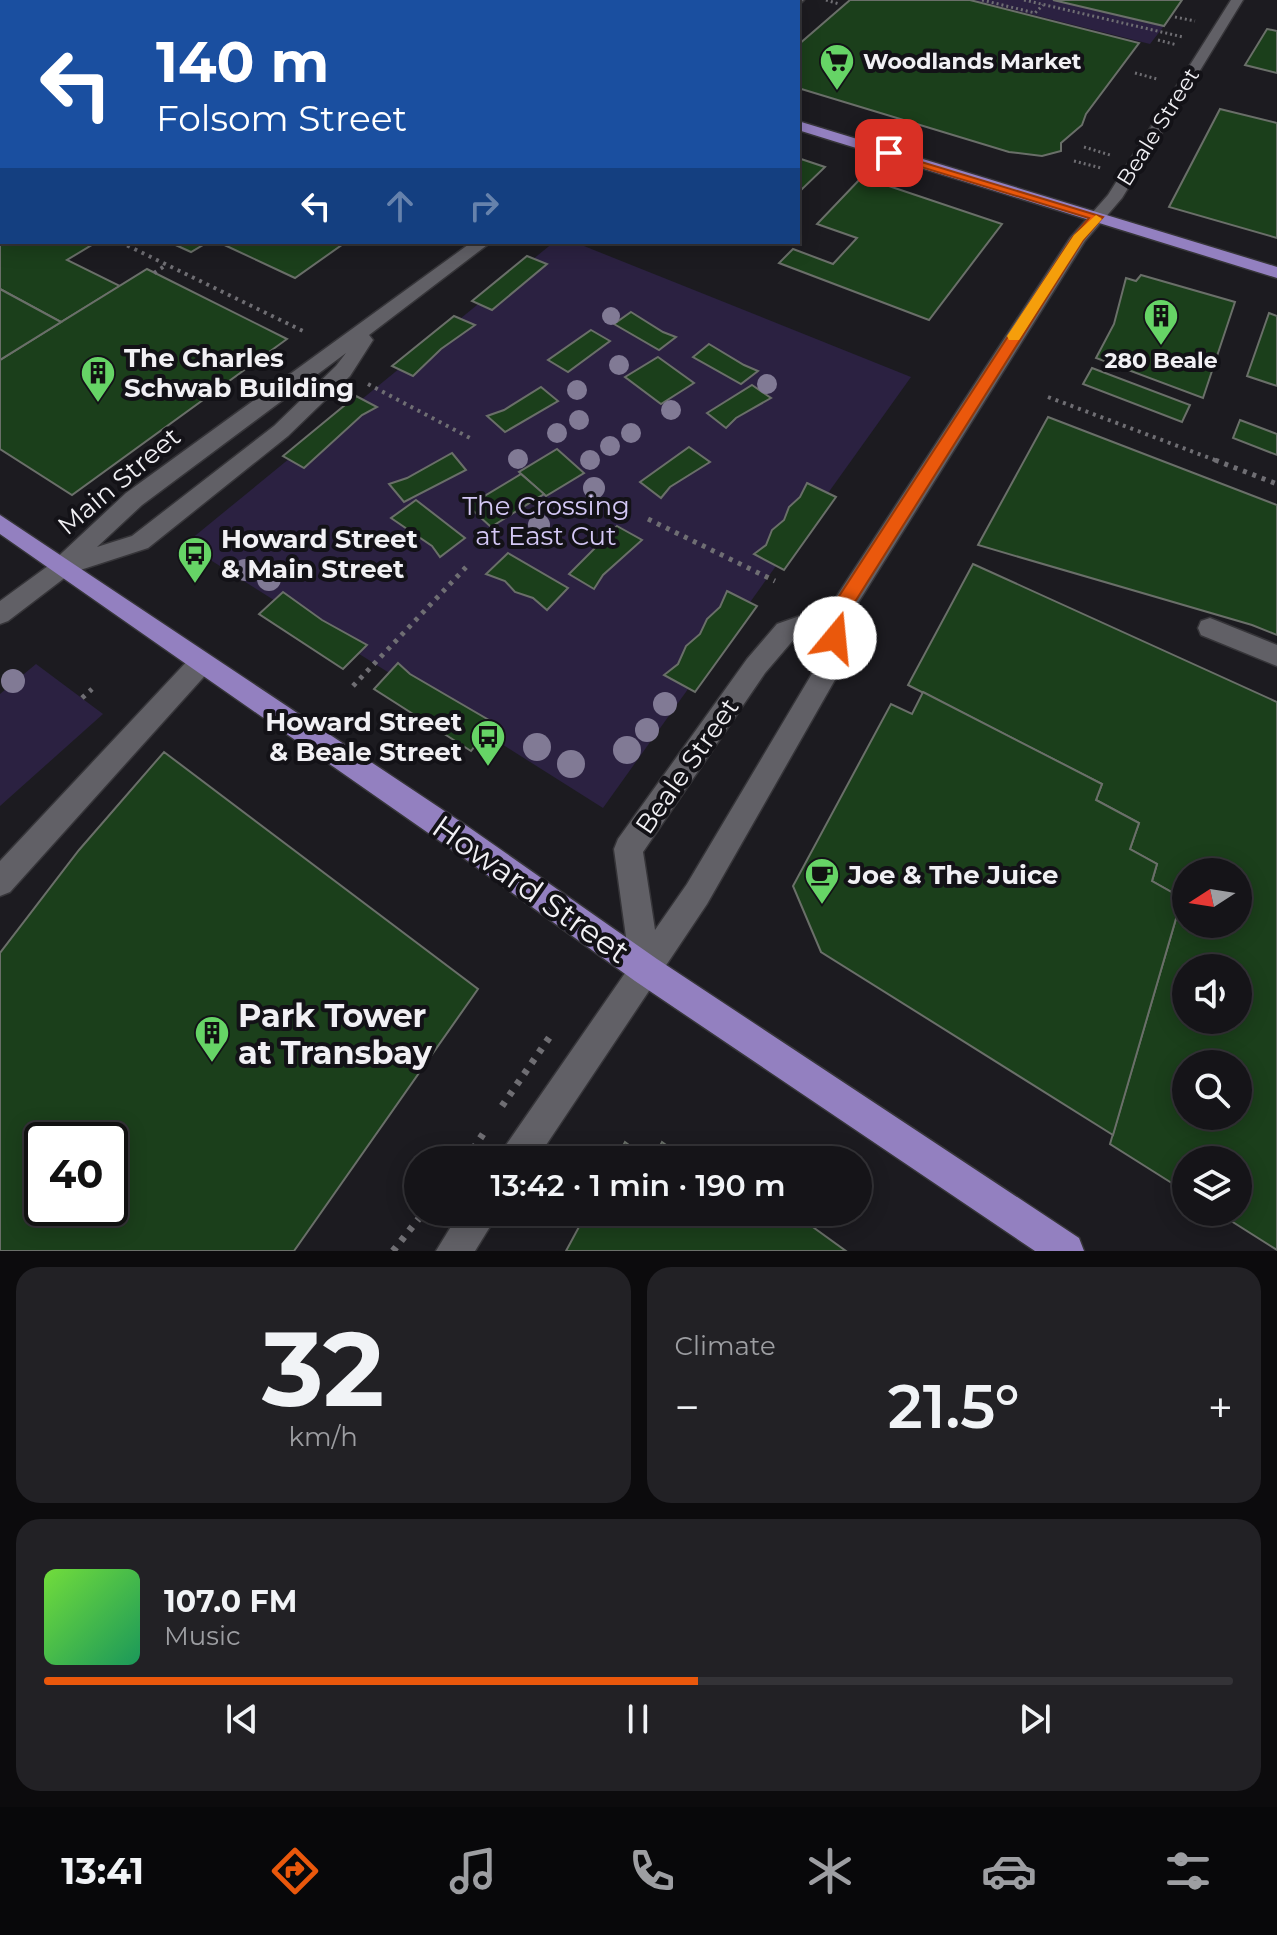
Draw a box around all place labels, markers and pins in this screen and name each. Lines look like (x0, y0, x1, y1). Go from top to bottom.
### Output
supermarket icon: Woodlands Market (818, 42, 856, 92)
place label: Woodlands Market (863, 48, 1082, 75)
pin (855, 119, 923, 187)
building icon: 280 Beale (1142, 297, 1180, 347)
place label: The Charles Schwab Building (124, 342, 354, 404)
place label: 280 Beale (1104, 347, 1218, 374)
building icon: The Charles Schwab Building (79, 354, 117, 404)
place label: Howard Street & Main Street (221, 523, 418, 585)
bus stop icon: Howard Street & Main Street (176, 535, 214, 585)
place label: Howard Street & Beale Street (265, 706, 462, 768)
bus stop icon: Howard Street & Beale Street (469, 718, 507, 768)
cafe icon: Joe & The Juice (803, 856, 841, 906)
place label: Joe & The Juice (847, 859, 1059, 891)
place label: Park Tower at Transbay (238, 996, 433, 1072)
building icon: Park Tower at Transbay (193, 1014, 231, 1064)

